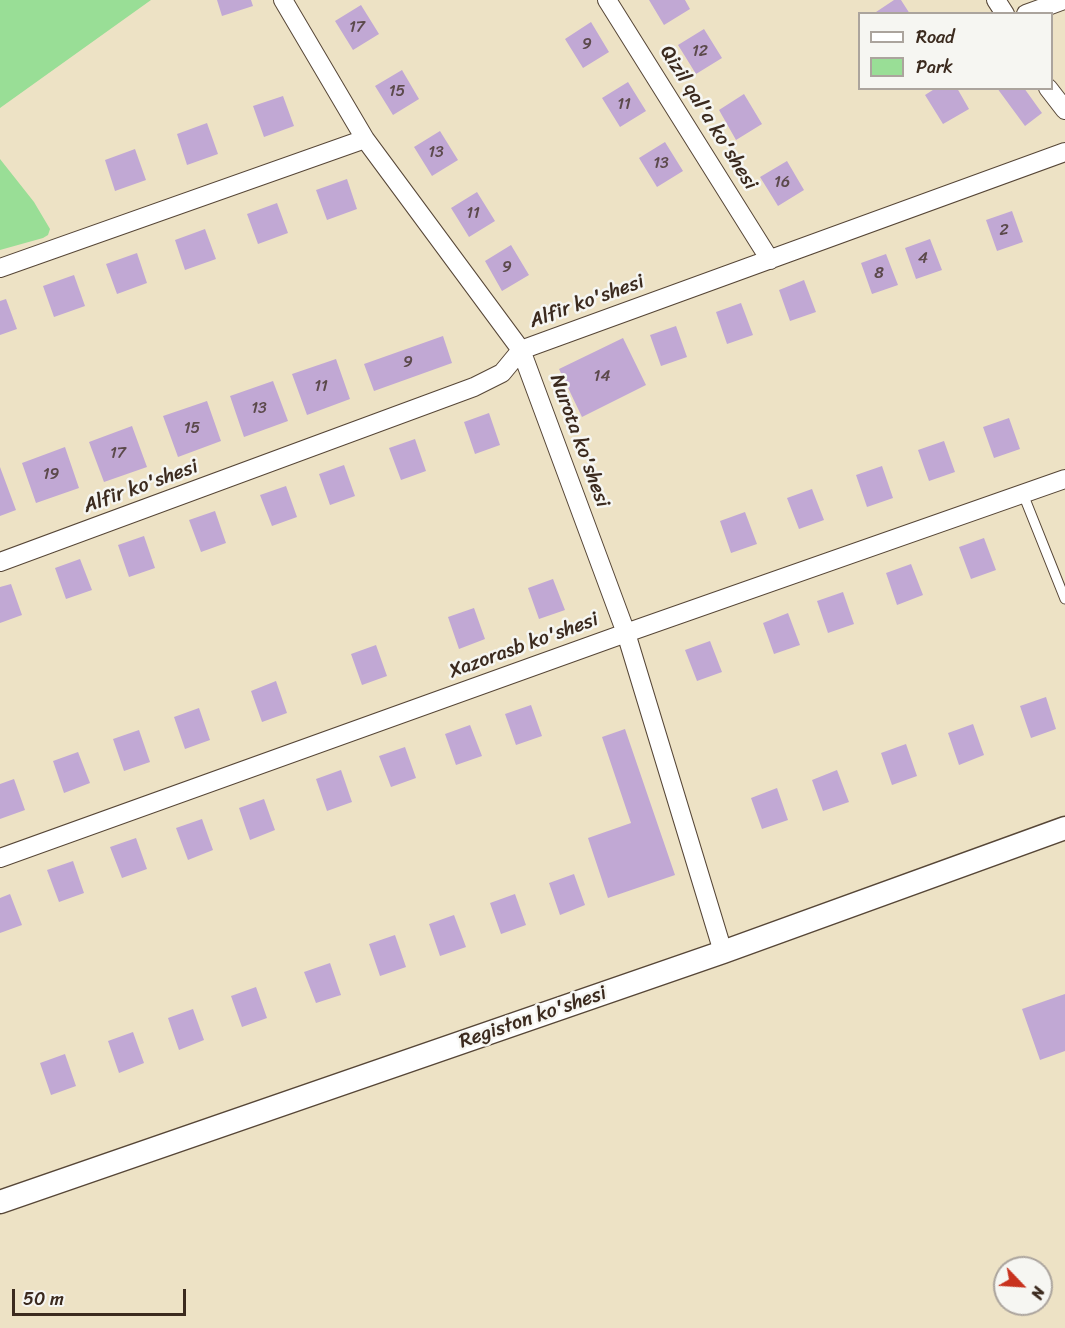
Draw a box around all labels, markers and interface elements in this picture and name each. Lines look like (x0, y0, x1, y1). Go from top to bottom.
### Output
legend (858, 12, 1053, 90)
house number: 17 (349, 18, 365, 38)
text: Road (916, 21, 955, 53)
house number: 9 (582, 35, 592, 55)
street label: Qizil qal'a ko'shesi (654, 41, 762, 195)
house number: 12 (692, 42, 708, 62)
text: Park (916, 51, 953, 83)
house number: 15 (389, 82, 405, 102)
house number: 11 (617, 95, 631, 115)
house number: 13 (428, 143, 444, 163)
house number: 13 (653, 154, 669, 174)
house number: 16 (774, 173, 790, 193)
house number: 11 (466, 204, 480, 224)
house number: 2 (999, 221, 1009, 241)
house number: 4 (918, 249, 928, 269)
house number: 9 (502, 258, 512, 278)
house number: 8 (874, 264, 884, 284)
street label: Alfir ko'shesi (527, 270, 647, 334)
house number: 9 (403, 353, 413, 373)
house number: 14 (594, 367, 610, 387)
street label: Nurota ko'shesi (544, 371, 614, 511)
house number: 11 (314, 377, 328, 397)
house number: 13 (251, 399, 267, 419)
house number: 15 (184, 419, 200, 439)
house number: 17 (110, 444, 126, 464)
street label: Alfir ko'shesi (81, 455, 201, 519)
house number: 19 (43, 465, 59, 485)
street label: Xazorasb ko'shesi (446, 608, 602, 684)
street label: Registon ko'shesi (456, 982, 610, 1054)
north arrow (993, 1256, 1053, 1316)
scale bar (15, 1277, 189, 1315)
text: N (1022, 1282, 1053, 1304)
text: 50 m (23, 1283, 64, 1315)

